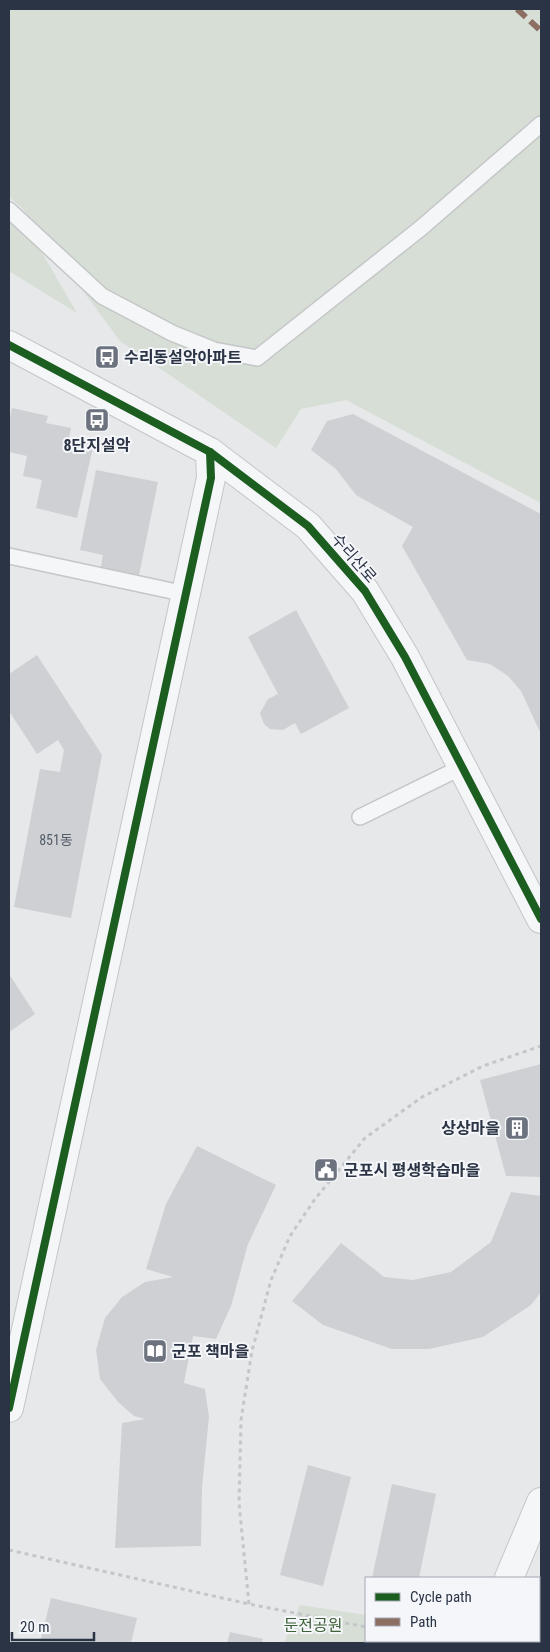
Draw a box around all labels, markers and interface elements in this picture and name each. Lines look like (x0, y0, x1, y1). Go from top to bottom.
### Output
bus stop icon: 수리동설악아파트 (94, 344, 120, 370)
place label: 수리동설악아파트 (124, 348, 242, 367)
bus stop icon: 8단지설악 (84, 407, 110, 433)
place label: 8단지설악 (64, 436, 131, 455)
street label: 수리산로 (328, 530, 381, 587)
house number: 851동 (39, 832, 73, 848)
building icon: 상상마을 (504, 1115, 530, 1141)
place label: 상상마을 (441, 1119, 500, 1138)
public building icon: 군포시 평생학습마을 (313, 1157, 339, 1183)
place label: 군포시 평생학습마을 (344, 1161, 480, 1180)
library icon: 군포 책마을 (142, 1338, 168, 1364)
place label: 군포 책마을 (172, 1342, 250, 1361)
legend (365, 1577, 540, 1642)
text: Cycle path (410, 1588, 472, 1606)
scale bar (12, 1610, 95, 1642)
text: Path (410, 1613, 437, 1631)
park label: 둔전공원 (284, 1616, 342, 1635)
text: 20 m (20, 1618, 50, 1636)

